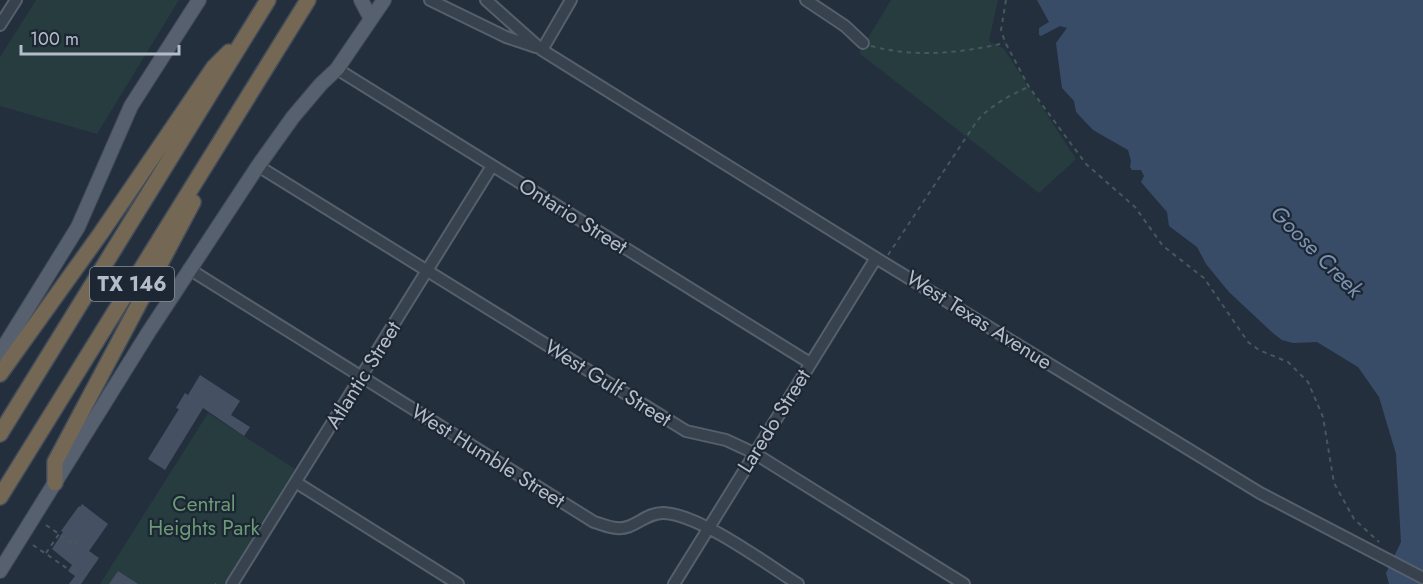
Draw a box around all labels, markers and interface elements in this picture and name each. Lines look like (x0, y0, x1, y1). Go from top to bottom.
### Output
scale bar (21, 18, 178, 56)
text: 100 m (30, 26, 79, 52)
street label: Ontario Street (513, 171, 633, 261)
water label: Goose Creek (1264, 198, 1372, 306)
street label: West Texas Avenue (900, 263, 1058, 377)
road number: TX 146 (90, 267, 174, 301)
street label: Atlantic Street (318, 315, 408, 435)
street label: West Gulf Street (539, 332, 677, 434)
street label: Laredo Street (730, 363, 818, 479)
street label: West Humble Street (405, 397, 571, 515)
park label: Central Heights Park (148, 489, 261, 543)

